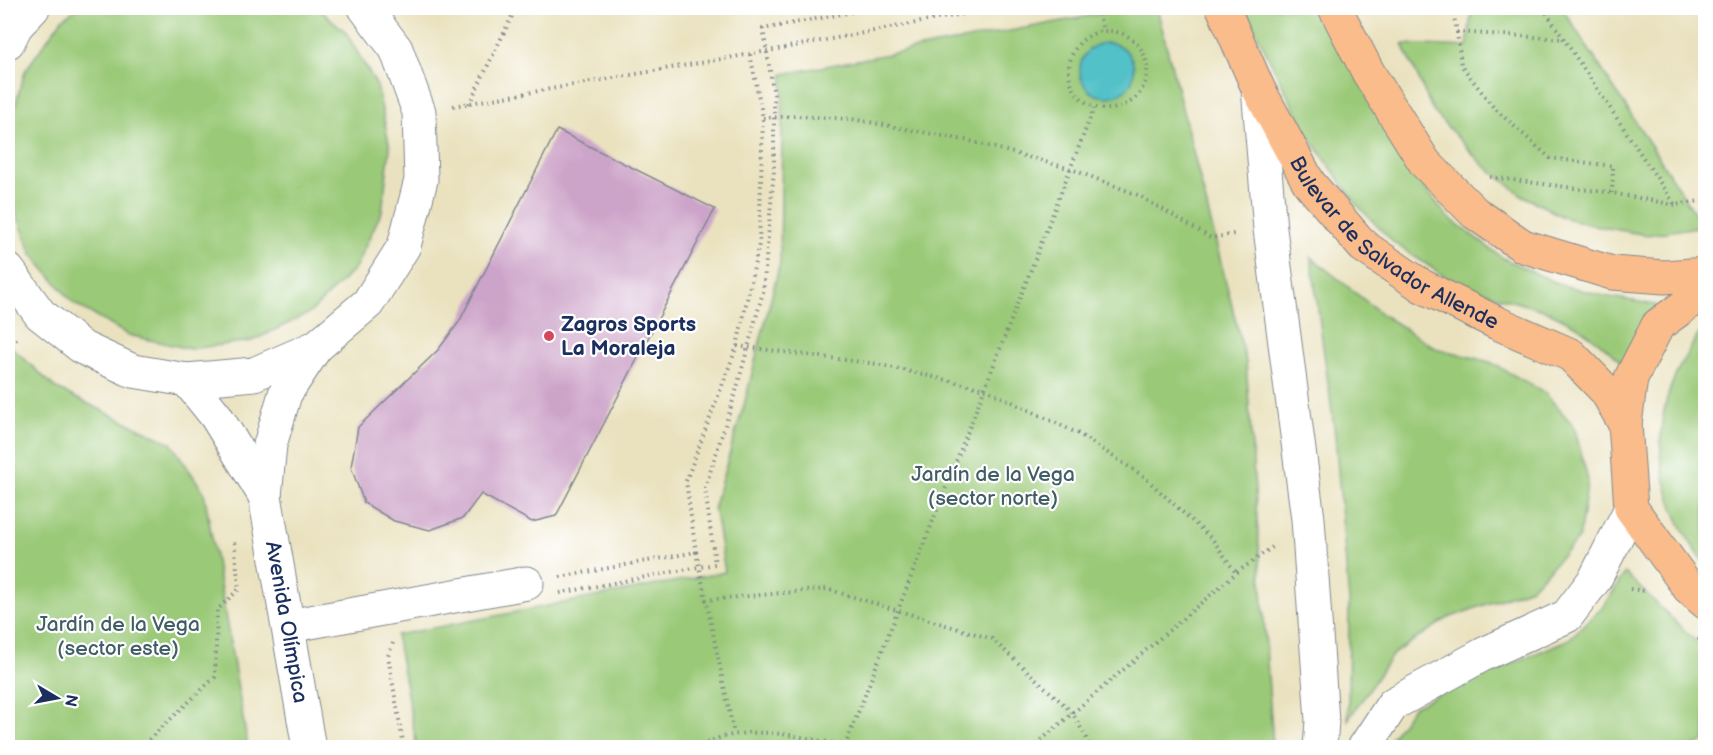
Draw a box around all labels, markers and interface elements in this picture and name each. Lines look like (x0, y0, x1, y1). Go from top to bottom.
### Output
street label: Bulevar de Salvador Allende (1284, 152, 1503, 335)
place label: Zagros Sports La Moraleja (561, 312, 696, 361)
marker: Zagros Sports La Moraleja (542, 329, 556, 343)
park label: Jardín de la Vega (sector norte) (911, 462, 1075, 511)
street label: Avenida Olímpica (260, 539, 313, 705)
park label: Jardín de la Vega (sector este) (36, 612, 200, 661)
north arrow (27, 668, 87, 728)
text: N (60, 693, 81, 708)

